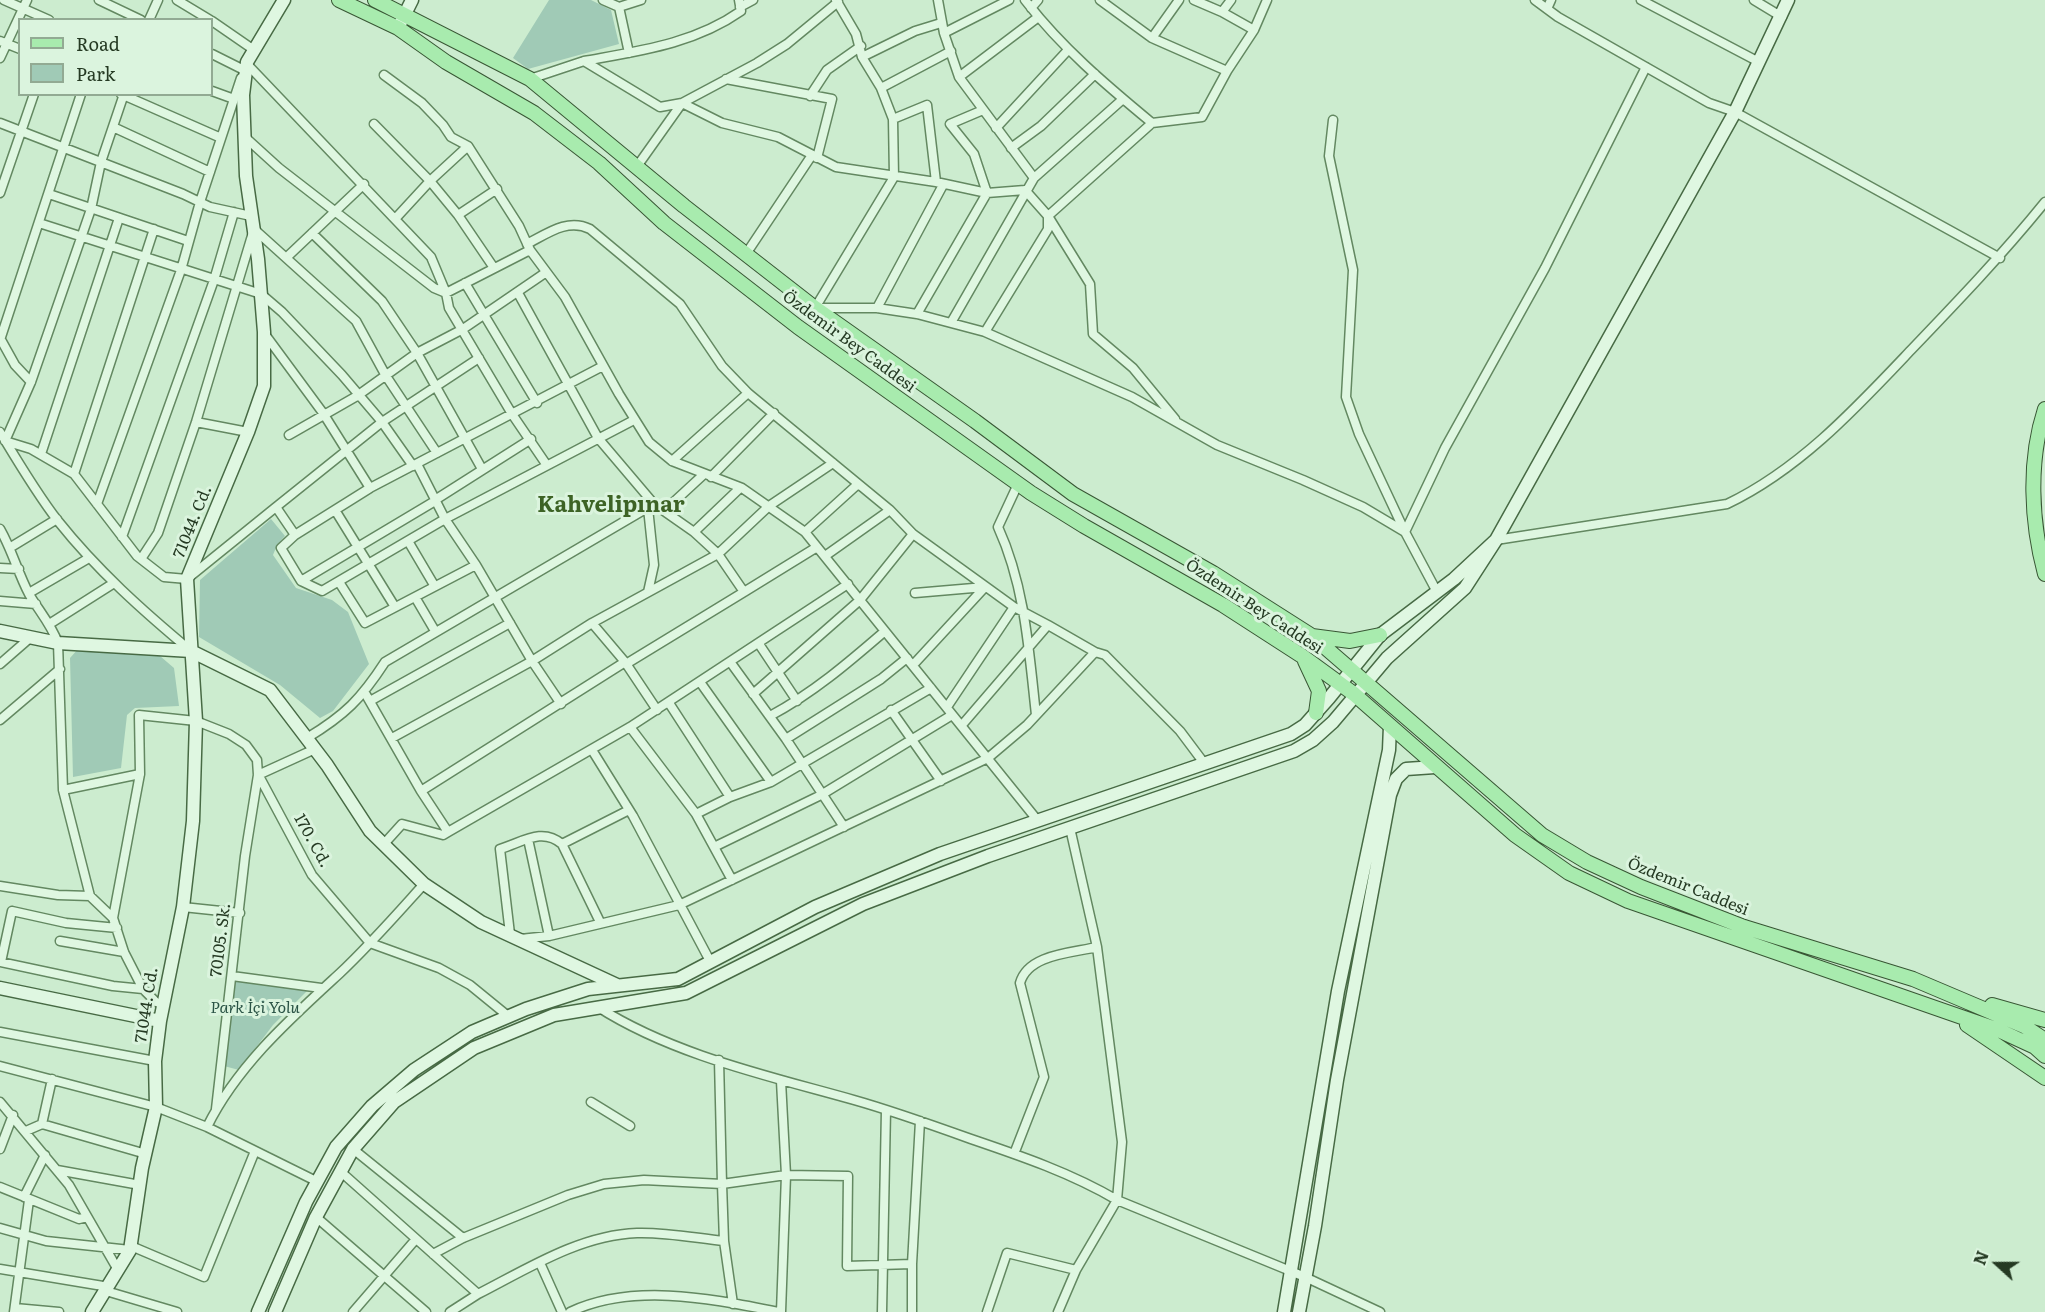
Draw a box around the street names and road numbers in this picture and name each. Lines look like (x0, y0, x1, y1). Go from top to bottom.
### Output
street label: Özdemir Bey Caddesi (779, 287, 919, 397)
street label: 71044. Cd. (170, 483, 216, 561)
street label: Özdemir Bey Caddesi (1182, 555, 1326, 659)
street label: 170. Cd. (289, 811, 335, 871)
street label: Özdemir Caddesi (1625, 854, 1751, 920)
street label: 70105. Sk. (207, 902, 235, 978)
street label: 71044. Cd. (132, 966, 162, 1044)

